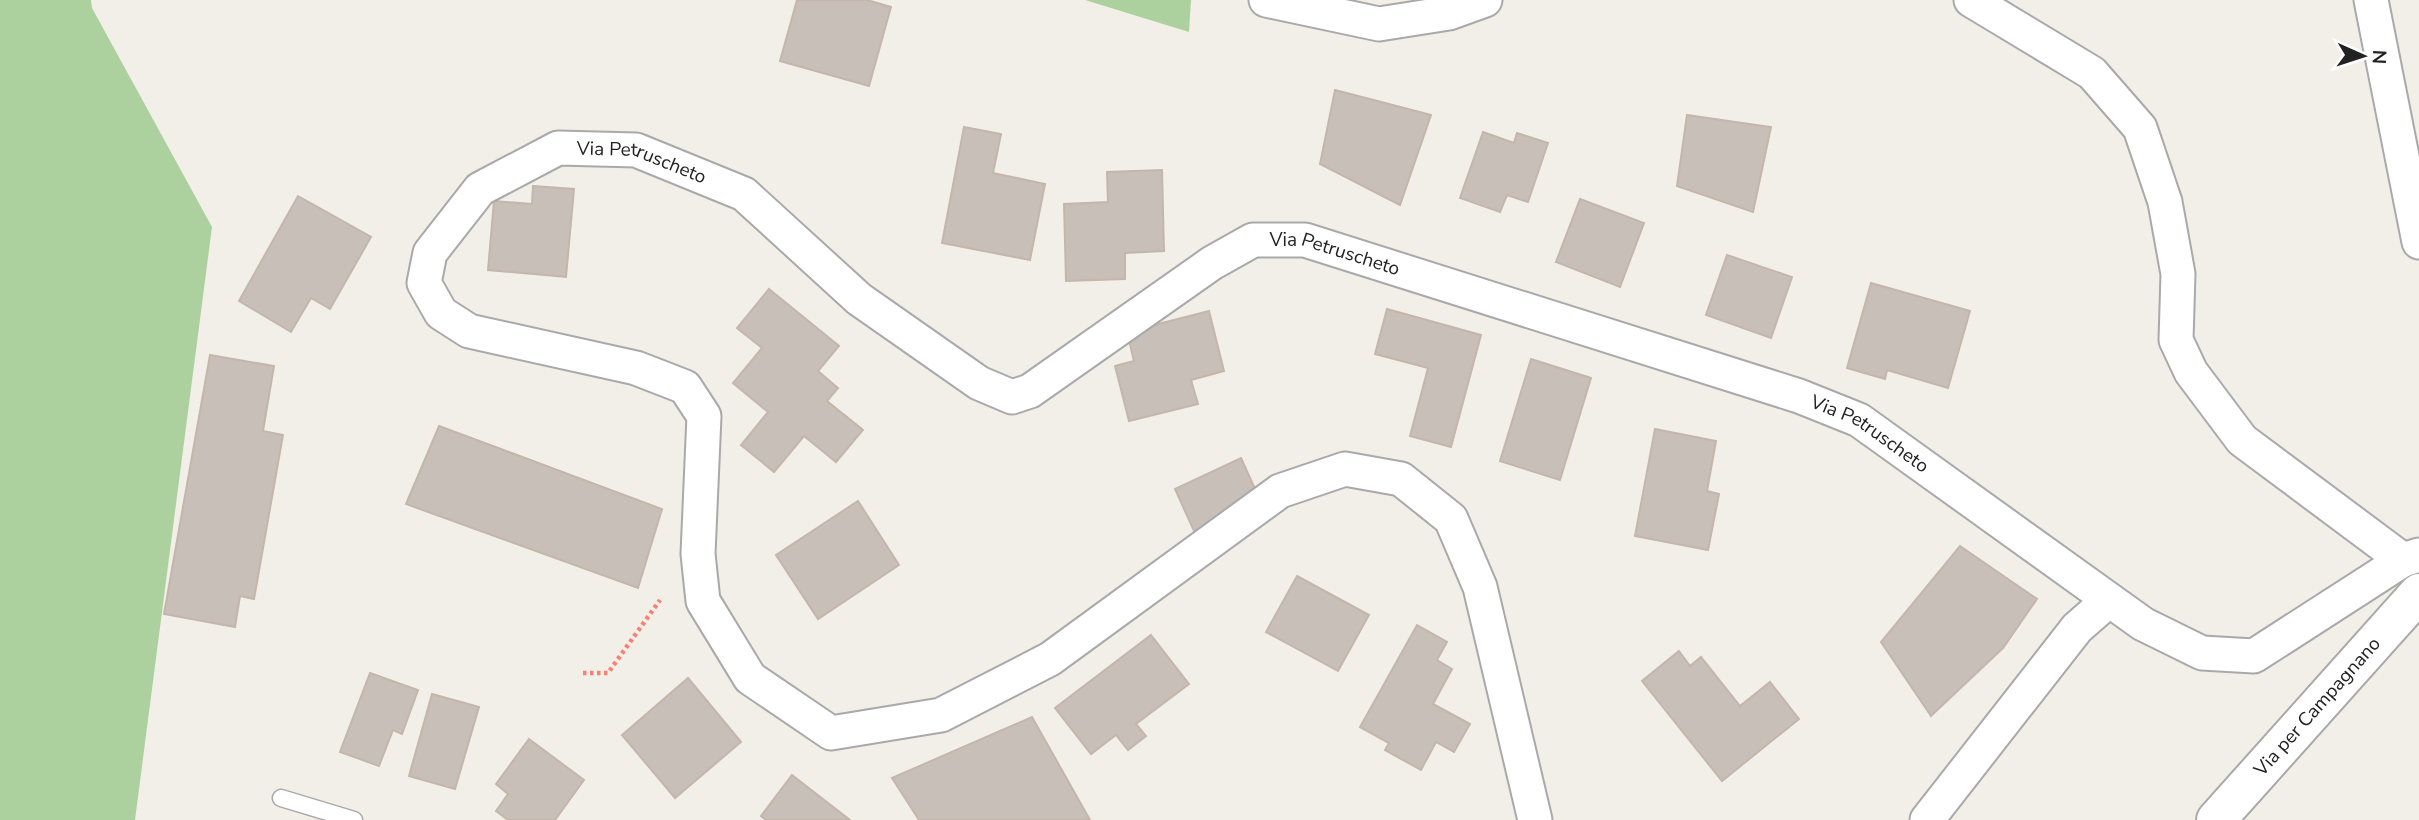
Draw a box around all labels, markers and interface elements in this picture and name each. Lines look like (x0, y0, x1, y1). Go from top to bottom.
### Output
north arrow (2328, 21, 2398, 91)
text: N (2366, 49, 2392, 65)
street label: Via Petruscheto (575, 135, 710, 190)
street label: Via Petruscheto (1268, 227, 1403, 282)
street label: Via Petruscheto (1806, 389, 1934, 479)
street label: Via per Campagnano (2247, 631, 2387, 783)

